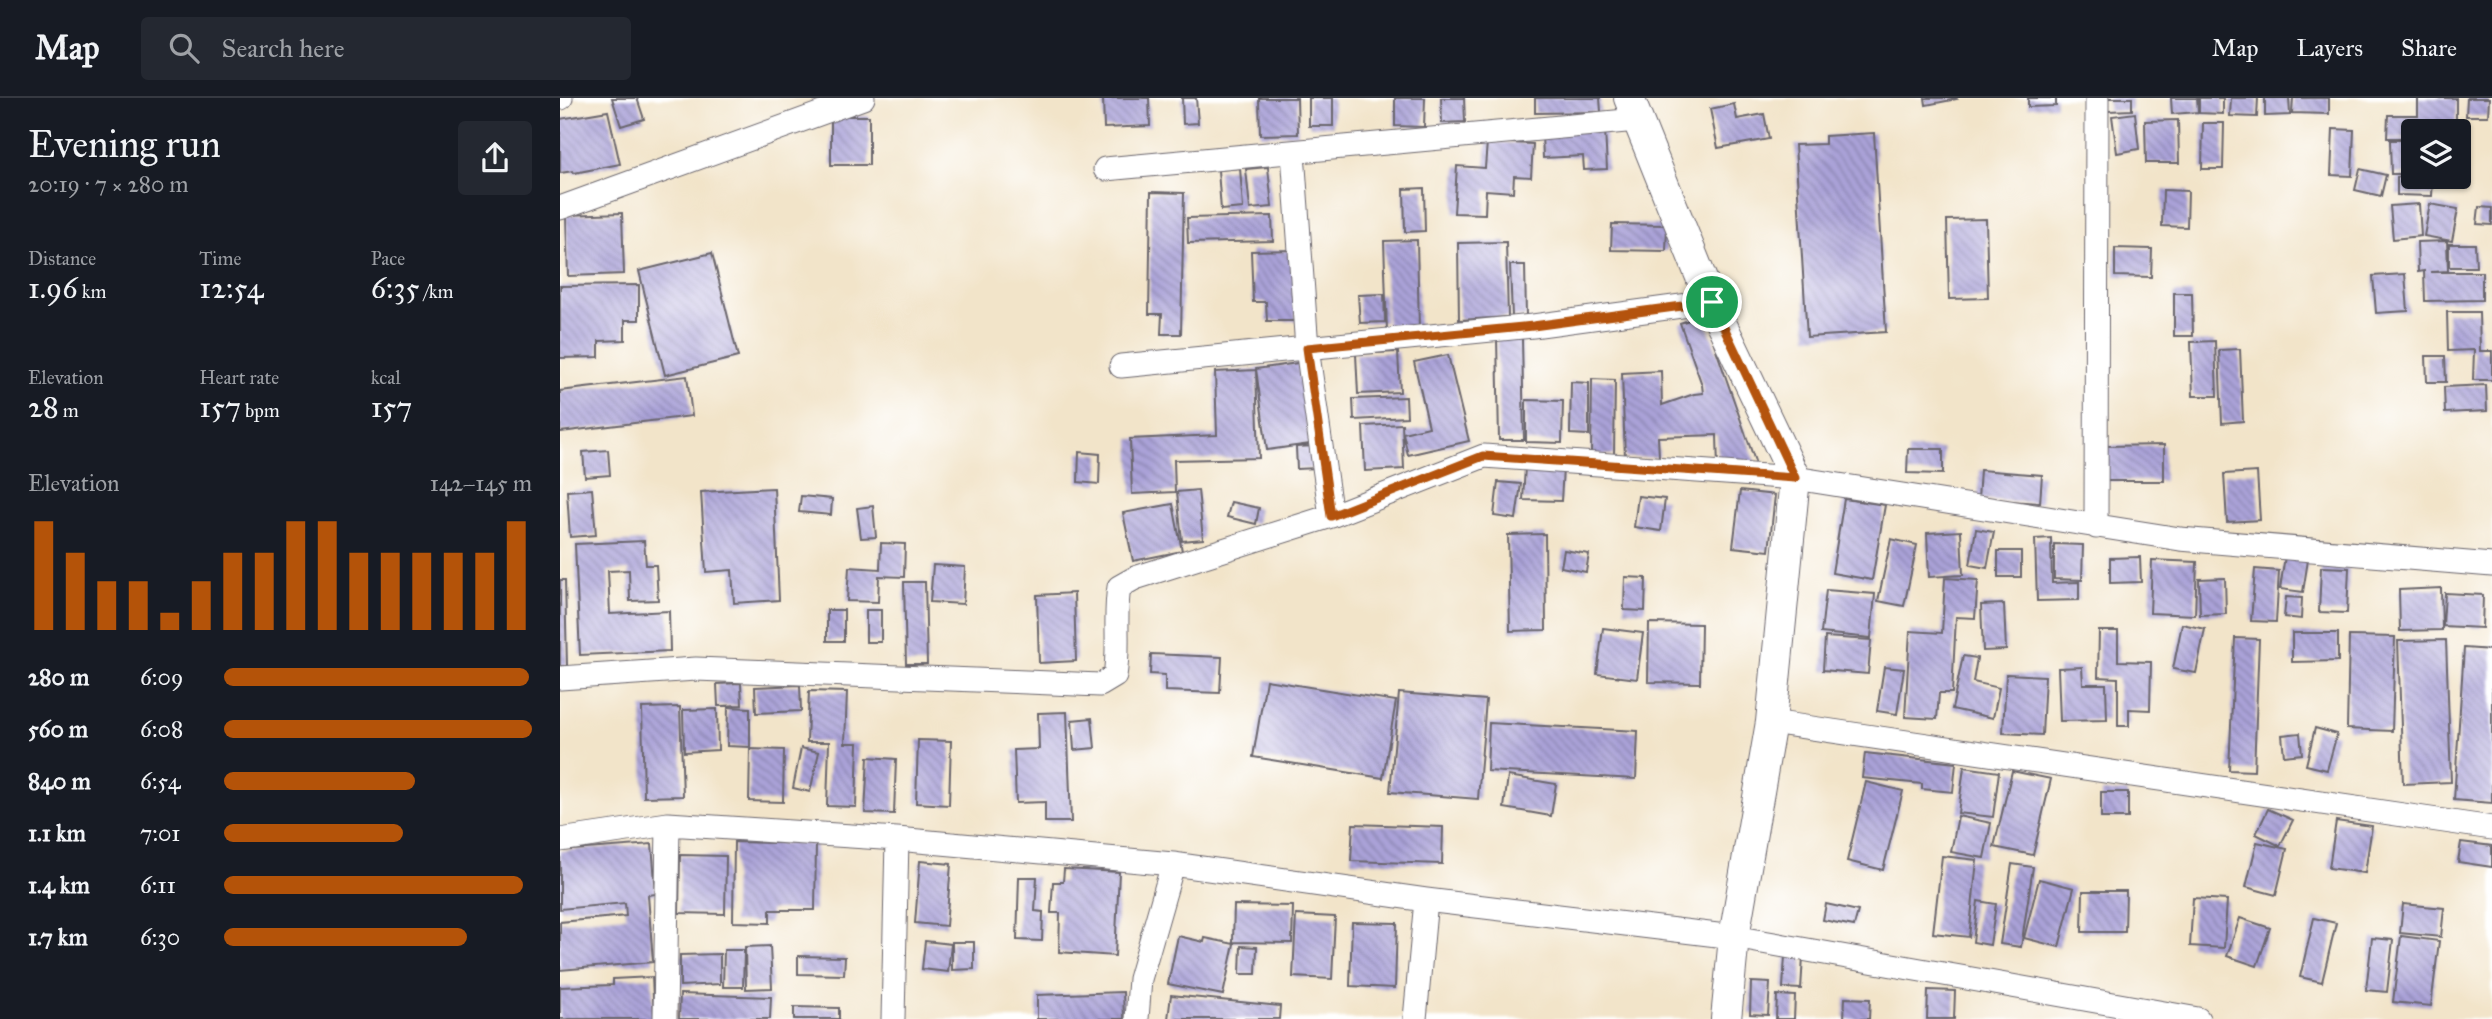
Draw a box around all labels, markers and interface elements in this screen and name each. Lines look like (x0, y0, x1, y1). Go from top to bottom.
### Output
search box (141, 17, 631, 80)
text: Map (35, 28, 99, 68)
icon: search (165, 29, 203, 67)
text: Search here (221, 32, 345, 64)
text: Map (2212, 33, 2259, 63)
text: Layers (2297, 33, 2363, 63)
text: Share (2401, 33, 2457, 63)
map controls (2401, 119, 2471, 189)
button: layers (2401, 119, 2471, 189)
text: Evening run (28, 121, 221, 167)
button: share (458, 121, 532, 195)
text: 20:19 · 7 × 280 m (28, 170, 189, 198)
text: Distance (28, 247, 96, 270)
text: Time (199, 247, 241, 270)
text: Pace (371, 247, 405, 270)
text: 1.96 (28, 270, 78, 306)
text: 12:54 (199, 270, 263, 306)
text: 6:35 (371, 270, 420, 306)
pin (1682, 272, 1742, 332)
text: km (78, 280, 106, 303)
text: /km (420, 280, 454, 303)
icon: arrive (1693, 283, 1731, 321)
text: Elevation (28, 366, 103, 389)
text: Heart rate (199, 366, 279, 389)
text: kcal (371, 366, 401, 389)
text: 28 (28, 389, 59, 425)
text: 157 (199, 389, 241, 425)
text: 157 (371, 389, 412, 425)
text: m (59, 399, 79, 422)
text: bpm (241, 399, 280, 422)
text: Elevation (28, 469, 119, 497)
text: 142–145 m (430, 469, 532, 497)
text: 280 m (28, 663, 89, 691)
text: 6:09 (140, 663, 183, 691)
text: 560 m (28, 715, 88, 743)
text: 6:08 (140, 715, 183, 743)
text: 840 m (28, 767, 91, 795)
text: 6:54 (140, 767, 181, 795)
text: 1.1 km (28, 819, 86, 847)
text: 7:01 (140, 819, 180, 847)
text: 1.4 km (28, 871, 90, 899)
text: 6:11 (140, 871, 176, 899)
text: 1.7 km (28, 923, 88, 951)
text: 6:30 (140, 923, 180, 951)

